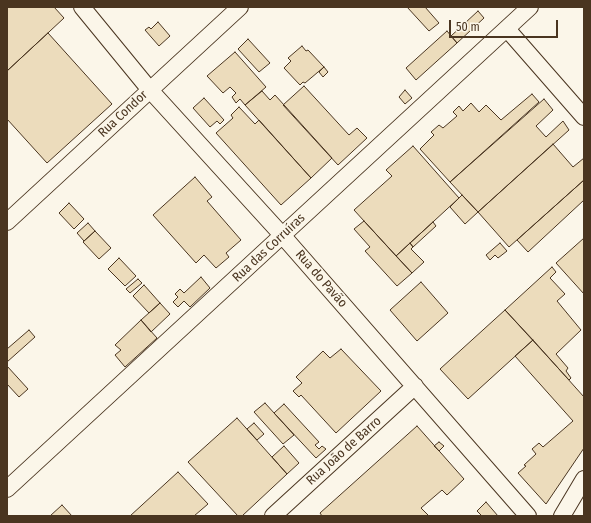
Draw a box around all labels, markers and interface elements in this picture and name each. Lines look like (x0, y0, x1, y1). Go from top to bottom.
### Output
scale bar (451, 12, 560, 38)
text: 50 m (456, 20, 480, 34)
street label: Rua Condor (95, 87, 151, 141)
street label: Rua das Corruíras (230, 210, 308, 286)
street label: Rua do Pavão (292, 247, 350, 311)
street label: Rua João de Barro (303, 413, 385, 489)

